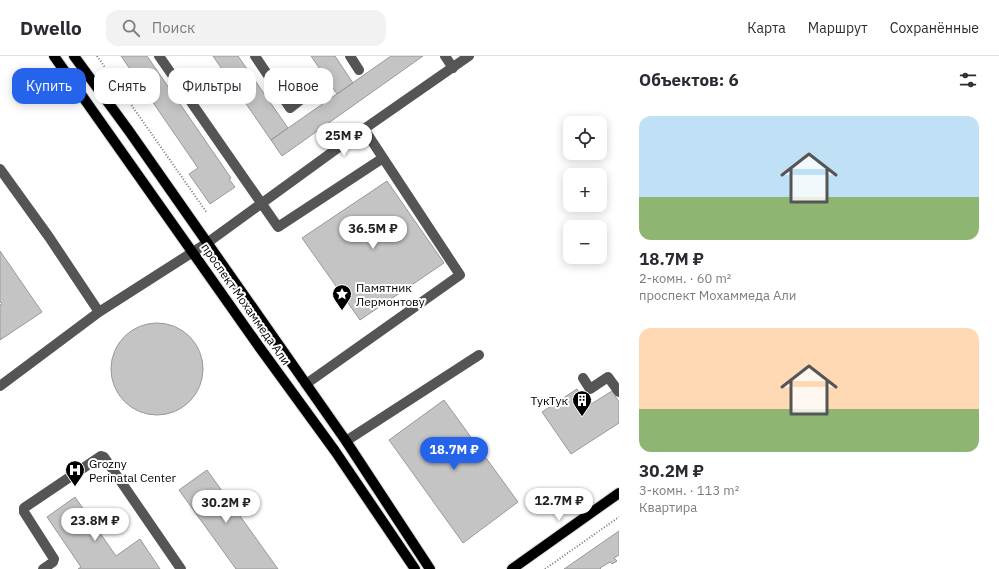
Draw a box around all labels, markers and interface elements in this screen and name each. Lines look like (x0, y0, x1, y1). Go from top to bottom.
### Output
search box (106, 10, 386, 46)
text: Dwello (20, 16, 82, 40)
icon: search (120, 17, 142, 39)
text: Поиск (152, 18, 195, 37)
text: Карта (747, 19, 786, 37)
text: Маршрут (808, 19, 868, 37)
text: Сохранённые (890, 19, 979, 37)
chip: Купить (12, 68, 86, 104)
chip: Снять (94, 68, 160, 104)
chip: Фильтры (168, 68, 256, 104)
chip: Новое (264, 68, 333, 104)
text: Объектов: 6 (639, 69, 739, 91)
icon: filters (957, 69, 979, 91)
map controls (563, 116, 607, 264)
button: locate (563, 116, 607, 160)
pin: 25M ₽ (316, 123, 372, 157)
text: 25M ₽ (325, 127, 363, 144)
icon: home (773, 142, 845, 214)
button: + (563, 168, 607, 212)
pin: 36.5M ₽ (336, 216, 410, 250)
text: 36.5M ₽ (348, 220, 398, 237)
button: − (563, 220, 607, 264)
street label: проспект Мохаммеда Али (198, 240, 294, 368)
text: 18.7M ₽ (639, 248, 704, 270)
text: 2-комн. · 60 m² (639, 270, 731, 287)
place label: Памятник Лермонтову (356, 280, 425, 309)
place icon: Памятник Лермонтову (331, 283, 353, 311)
text: проспект Мохаммеда Али (639, 287, 796, 304)
icon: home (773, 354, 845, 426)
building icon: ТукТук (571, 389, 593, 417)
place label: ТукТук (531, 393, 568, 408)
pin: 18.7M ₽ (417, 437, 491, 471)
text: 18.7M ₽ (429, 441, 479, 458)
place label: Grozny Perinatal Center (89, 456, 177, 485)
hospital icon: Grozny Perinatal Center (64, 459, 86, 487)
text: 30.2M ₽ (639, 460, 704, 482)
text: 3-комн. · 113 m² (639, 482, 739, 499)
pin: 12.7M ₽ (522, 488, 596, 522)
pin: 30.2M ₽ (189, 490, 263, 524)
text: 12.7M ₽ (534, 492, 584, 509)
text: 30.2M ₽ (201, 494, 251, 511)
text: Квартира (639, 499, 697, 516)
pin: 23.8M ₽ (58, 508, 132, 542)
text: 23.8M ₽ (70, 512, 120, 529)

